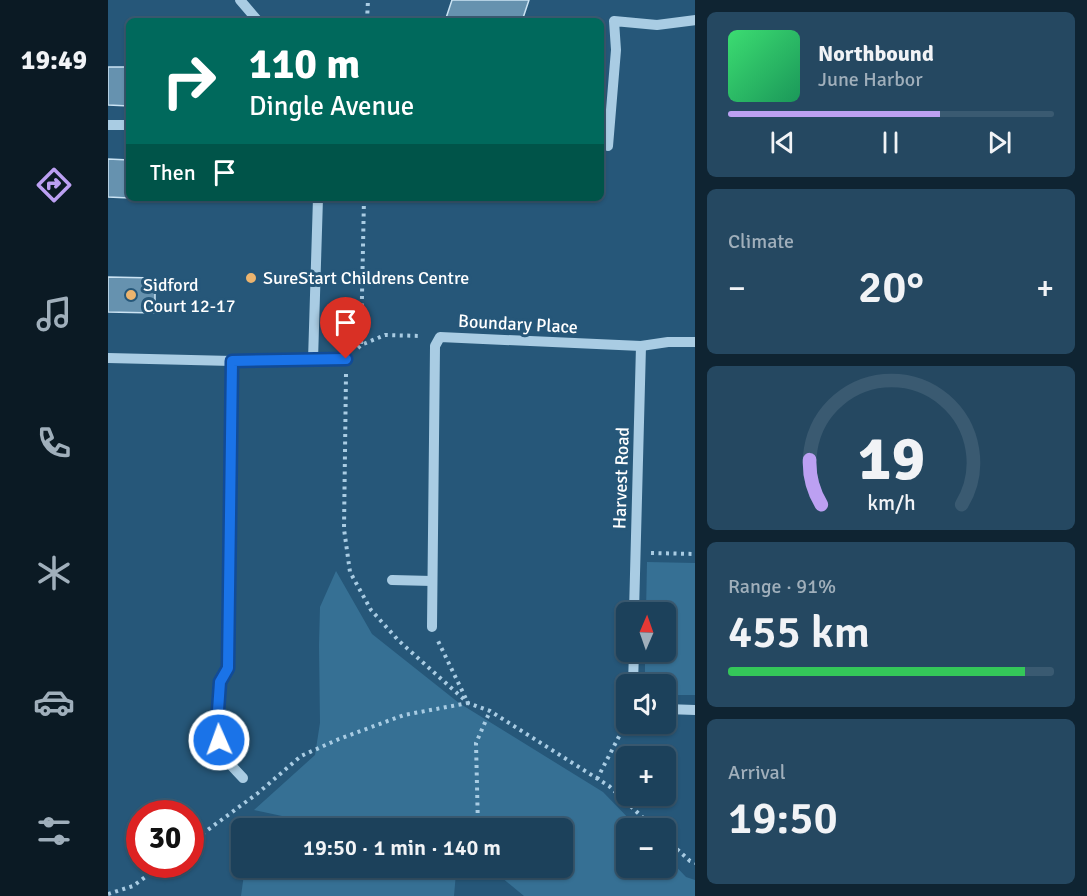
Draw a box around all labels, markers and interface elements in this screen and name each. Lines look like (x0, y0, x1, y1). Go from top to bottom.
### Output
text: 110 m (249, 39, 360, 90)
text: Northbound (818, 40, 934, 67)
icon: right (150, 42, 228, 120)
text: 19:49 (21, 44, 87, 77)
text: June Harbor (818, 67, 923, 92)
text: Dingle Avenue (249, 90, 414, 123)
icon: previous (766, 126, 799, 159)
icon: pause (874, 126, 907, 159)
icon: next (983, 126, 1016, 159)
icon: arrive (208, 156, 241, 189)
text: Then (150, 159, 196, 186)
icon: directions (33, 164, 75, 206)
text: Climate (728, 229, 794, 254)
text: 20° (858, 260, 924, 315)
place label: SureStart Childrens Centre (263, 267, 469, 289)
text: − (728, 268, 746, 309)
text: + (1036, 268, 1054, 309)
marker: SureStart Childrens Centre (244, 271, 258, 285)
place label: Sidford Court 12-17 (143, 274, 235, 317)
marker: Sidford Court 12-17 (124, 288, 138, 302)
icon: music (33, 293, 75, 335)
pin (320, 297, 371, 359)
icon: arrive (329, 306, 362, 339)
street label: Boundary Place (457, 310, 579, 338)
text: 19 (857, 420, 925, 497)
icon: phone (33, 422, 75, 464)
street label: Harvest Road (608, 427, 634, 529)
text: km/h (867, 490, 915, 516)
icon: climate (33, 552, 75, 594)
text: Range · 91% (728, 574, 836, 599)
north arrow (616, 602, 676, 662)
map controls (616, 602, 676, 878)
text: 455 km (728, 605, 870, 660)
button: sound (616, 674, 676, 734)
icon: car (33, 681, 75, 723)
position arrow (187, 708, 251, 772)
button: + (616, 746, 676, 806)
text: Arrival (728, 760, 786, 785)
text: 19:50 (728, 791, 838, 846)
speed limit sign: 30 (126, 800, 204, 878)
icon: filters (33, 810, 75, 852)
button: − (616, 818, 676, 878)
text: 19:50 · 1 min · 140 m (303, 834, 501, 861)

